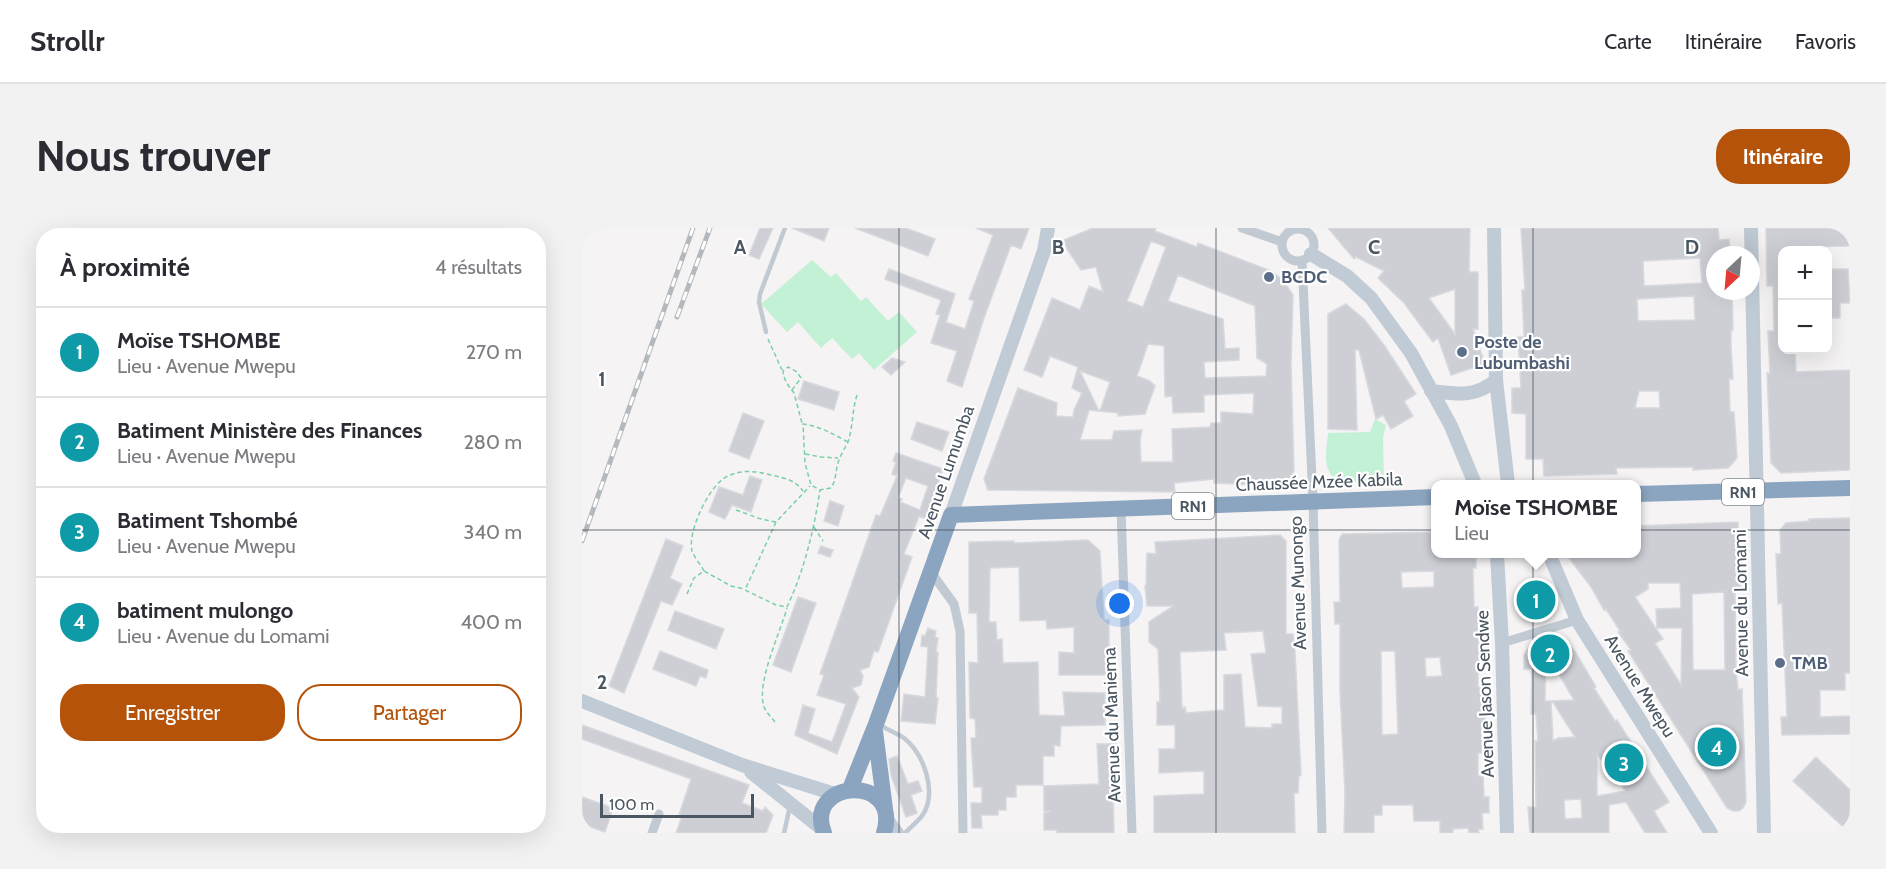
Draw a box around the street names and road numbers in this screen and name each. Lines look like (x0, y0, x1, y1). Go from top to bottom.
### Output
street label: Avenue Lumumba (913, 402, 979, 541)
street label: Chaussée Mzée Kabila (1235, 468, 1403, 496)
road number: RN1 (1722, 479, 1764, 505)
road number: RN1 (1172, 493, 1214, 519)
street label: Avenue Munongo (1285, 516, 1311, 650)
street label: Avenue du Lomami (1729, 529, 1753, 677)
street label: Avenue Jason Sendwe (1471, 610, 1499, 778)
street label: Avenue Mwepu (1600, 631, 1680, 741)
street label: Avenue du Maniema (1098, 647, 1126, 803)

